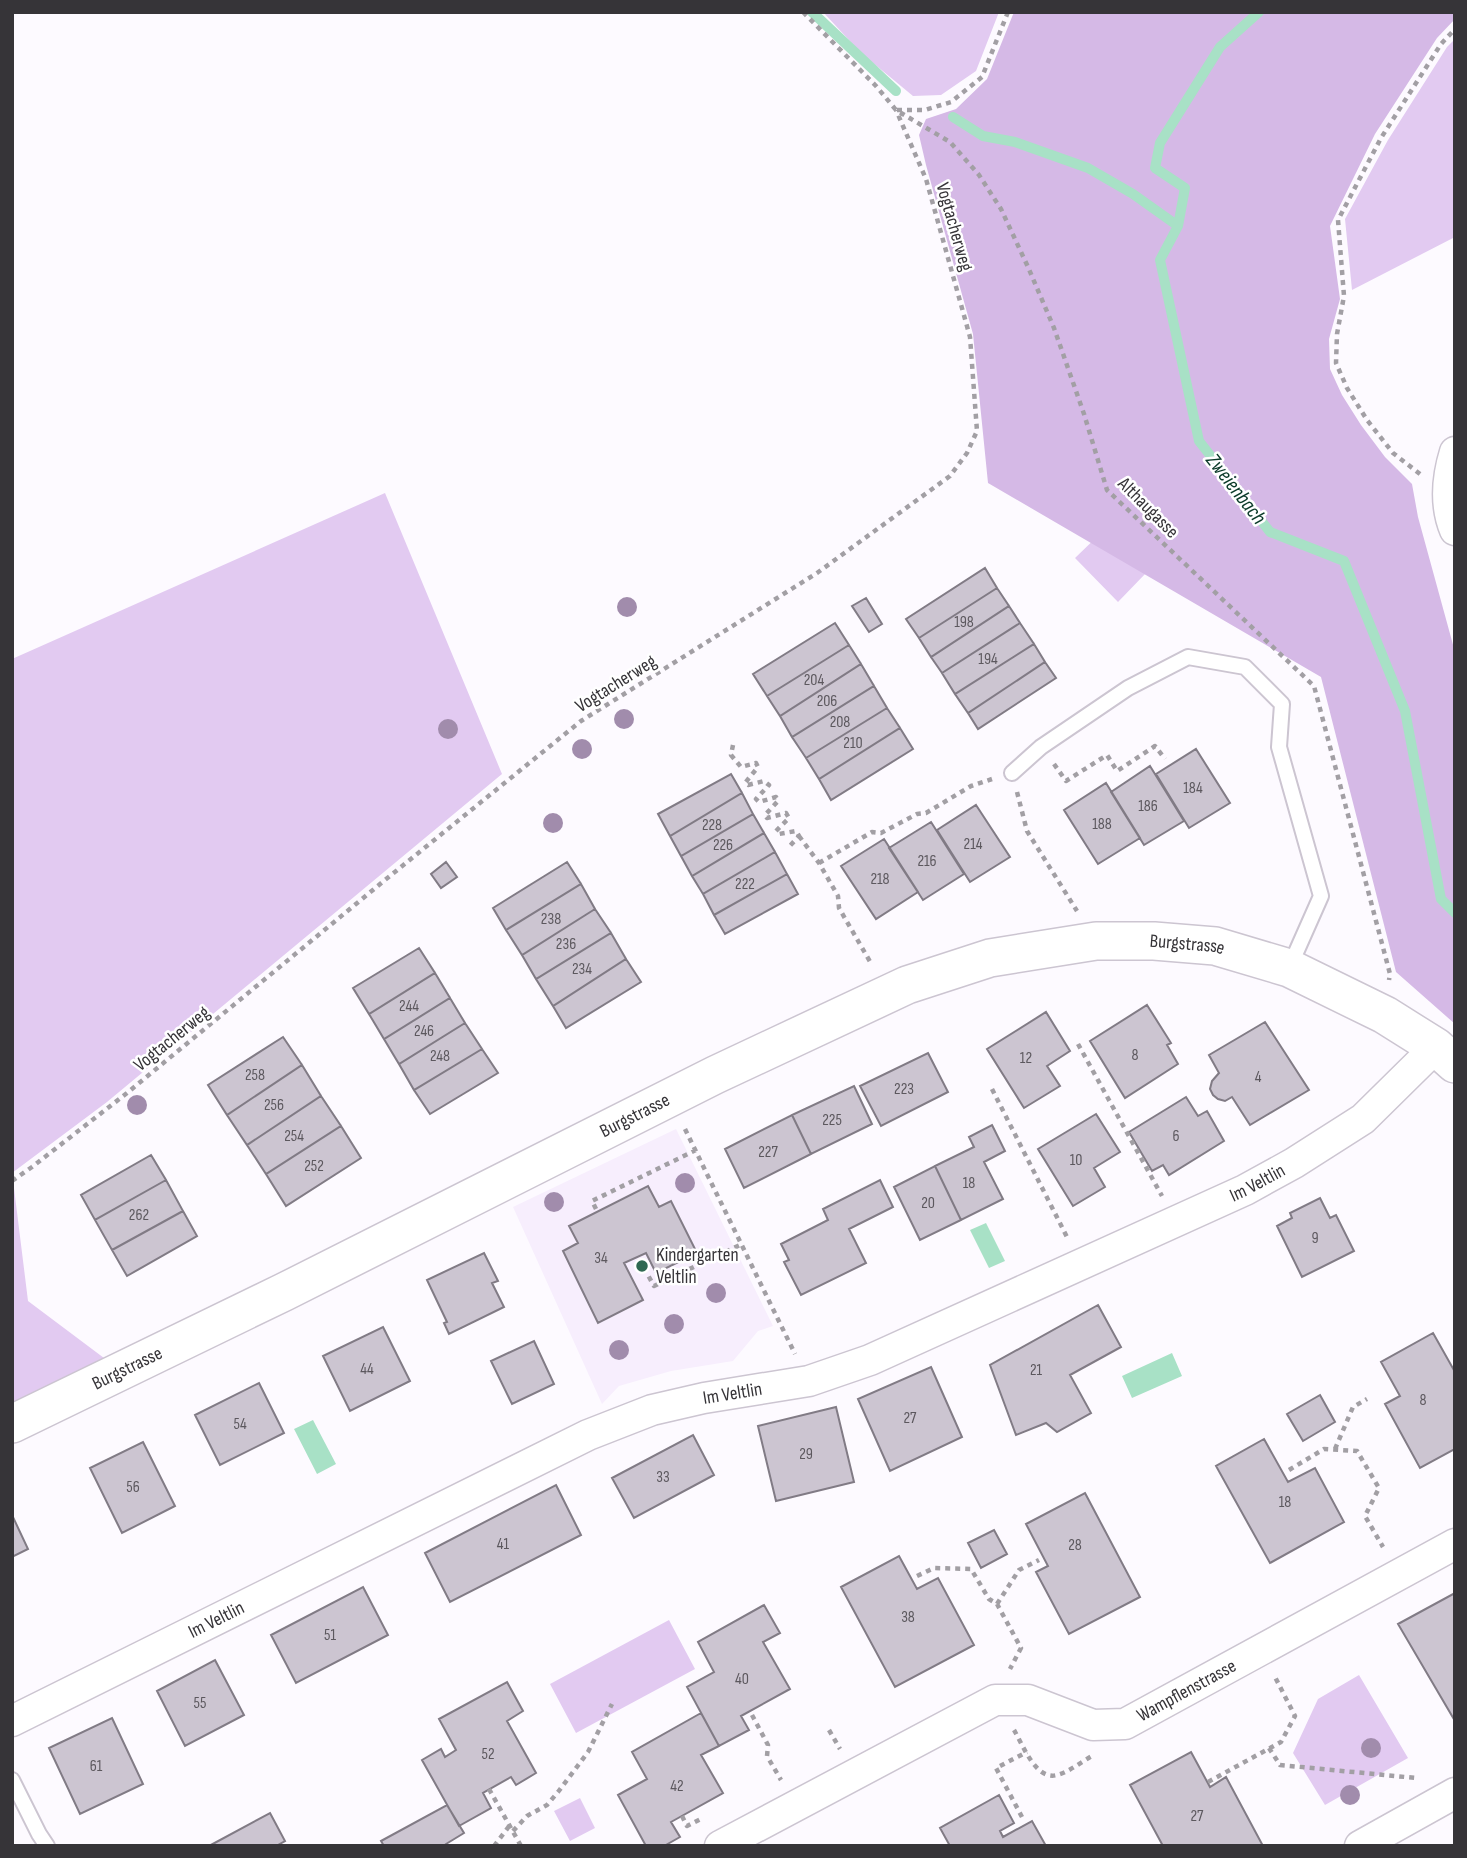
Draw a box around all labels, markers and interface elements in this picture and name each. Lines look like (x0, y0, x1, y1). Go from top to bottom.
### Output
street label: Vogtacherweg (930, 180, 978, 274)
water label: Zweienbach (1200, 448, 1271, 530)
street label: Althaugasse (1112, 472, 1183, 543)
house number: 198 (954, 613, 974, 632)
street label: Vogtacherweg (571, 650, 661, 718)
house number: 194 (978, 650, 998, 669)
house number: 204 (804, 671, 825, 690)
house number: 206 (817, 692, 837, 711)
house number: 208 (830, 713, 850, 732)
house number: 210 (843, 734, 863, 753)
house number: 184 (1183, 779, 1203, 798)
house number: 186 (1138, 797, 1158, 816)
house number: 188 (1092, 815, 1112, 834)
house number: 228 (702, 816, 722, 835)
house number: 214 (964, 835, 983, 854)
house number: 226 (713, 836, 733, 855)
house number: 216 (917, 852, 937, 871)
house number: 218 (870, 870, 890, 889)
house number: 222 (735, 875, 755, 894)
house number: 238 (541, 910, 561, 929)
street label: Burgstrasse (1149, 929, 1228, 960)
house number: 236 (556, 935, 576, 954)
house number: 234 (572, 960, 592, 979)
house number: 244 (399, 997, 419, 1016)
street label: Vogtacherweg (129, 1001, 215, 1077)
house number: 246 (414, 1022, 434, 1041)
house number: 8 (1131, 1046, 1139, 1065)
house number: 248 (430, 1047, 450, 1066)
house number: 12 (1020, 1049, 1032, 1068)
house number: 258 (245, 1066, 265, 1085)
house number: 4 (1255, 1068, 1262, 1087)
house number: 223 (894, 1080, 914, 1099)
street label: Burgstrasse (596, 1088, 673, 1143)
house number: 256 (264, 1096, 284, 1115)
house number: 225 (822, 1111, 842, 1130)
house number: 254 (284, 1127, 304, 1146)
house number: 6 (1172, 1127, 1180, 1146)
house number: 227 (758, 1143, 778, 1162)
house number: 10 (1070, 1151, 1082, 1170)
house number: 252 (304, 1157, 324, 1176)
street label: Im Veltlin (1226, 1159, 1289, 1207)
house number: 18 (963, 1174, 975, 1193)
house number: 20 (921, 1194, 935, 1213)
house number: 262 (129, 1206, 149, 1225)
house number: 9 (1311, 1229, 1319, 1248)
place label: Kindergarten Veltlin (656, 1244, 739, 1289)
house number: 34 (594, 1249, 608, 1268)
marker: Kindergarten Veltlin (634, 1258, 650, 1274)
street label: Burgstrasse (88, 1341, 166, 1395)
house number: 44 (360, 1360, 374, 1379)
house number: 21 (1030, 1361, 1043, 1380)
street label: Im Veltlin (701, 1377, 764, 1410)
house number: 8 (1419, 1391, 1427, 1410)
house number: 27 (903, 1409, 917, 1428)
house number: 54 (233, 1415, 247, 1434)
house number: 29 (799, 1445, 813, 1464)
house number: 33 (656, 1468, 670, 1487)
house number: 56 (126, 1478, 140, 1497)
house number: 18 (1279, 1493, 1291, 1512)
house number: 41 (497, 1535, 510, 1554)
house number: 28 (1068, 1536, 1082, 1555)
street label: Im Veltlin (184, 1596, 248, 1643)
house number: 38 (901, 1608, 915, 1627)
house number: 51 (324, 1626, 336, 1645)
street label: Wampflenstrasse (1133, 1654, 1240, 1727)
house number: 40 (735, 1670, 749, 1689)
house number: 55 (194, 1694, 206, 1713)
house number: 52 (481, 1745, 495, 1764)
house number: 61 (90, 1757, 103, 1776)
house number: 42 (670, 1777, 684, 1796)
house number: 27 (1190, 1807, 1204, 1826)

